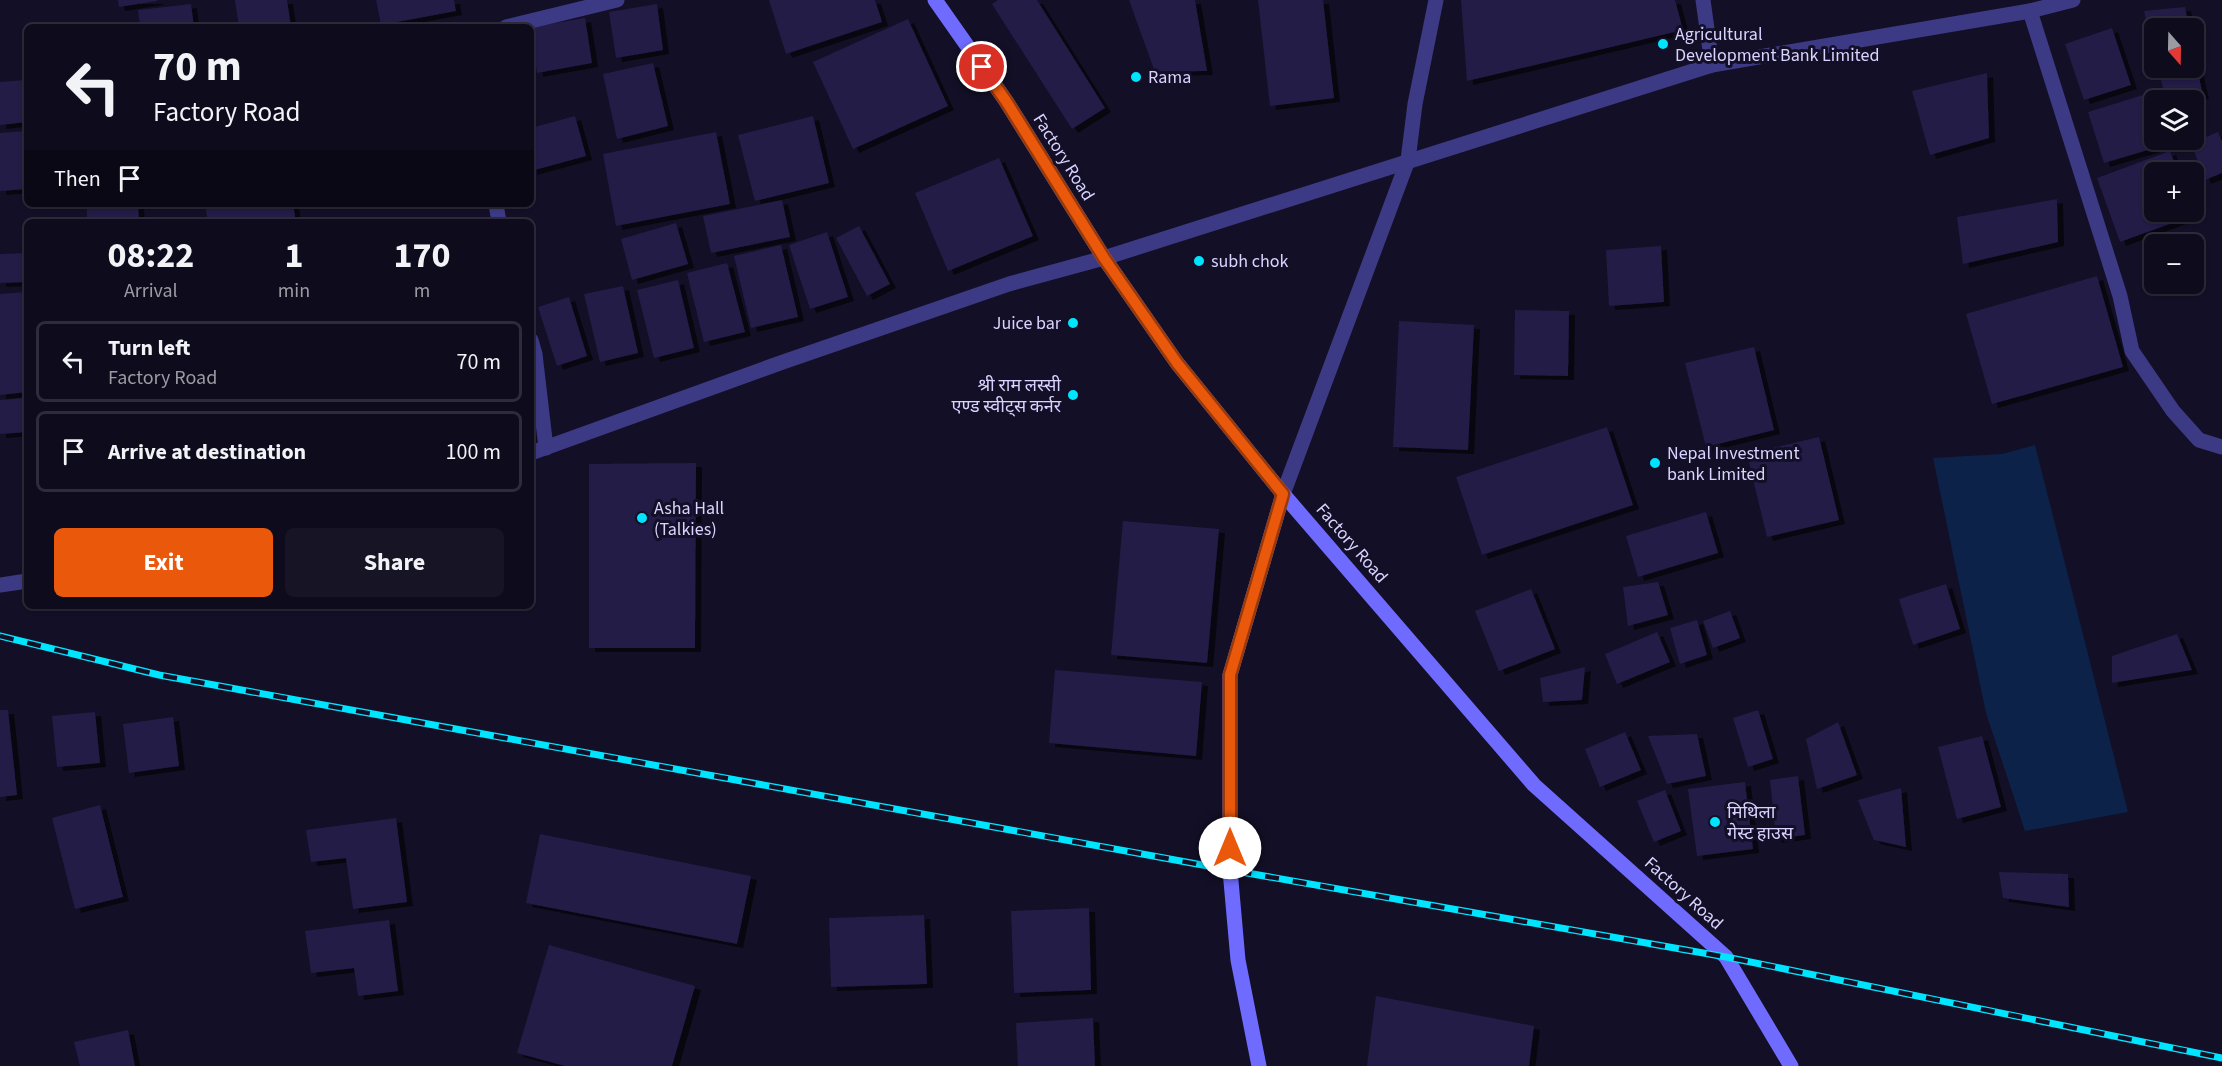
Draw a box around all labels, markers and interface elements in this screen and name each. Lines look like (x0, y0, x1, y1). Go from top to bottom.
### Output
north arrow (2144, 18, 2204, 78)
map controls (2144, 18, 2204, 294)
place label: Agricultural Development Bank Limited (1675, 22, 1879, 68)
text: 70 m (153, 37, 242, 97)
marker: Agricultural Development Bank Limited (1656, 37, 1670, 51)
pin (956, 41, 1007, 92)
icon: left (54, 48, 132, 126)
icon: arrive (965, 50, 998, 83)
place label: Rama (1148, 65, 1191, 90)
marker: Rama (1129, 70, 1143, 84)
button: layers (2144, 90, 2204, 150)
text: Factory Road (153, 93, 300, 132)
street label: Factory Road (1027, 109, 1100, 206)
icon: arrive (113, 162, 146, 195)
button: + (2144, 162, 2204, 222)
text: Then (54, 163, 101, 195)
text: 08:22 (107, 230, 194, 281)
text: 1 (284, 230, 303, 281)
text: 170 (394, 230, 451, 281)
button: − (2144, 234, 2204, 294)
place label: subh chok (1211, 249, 1288, 274)
marker: subh chok (1192, 254, 1206, 268)
text: Arrival (124, 277, 178, 305)
text: min (278, 277, 310, 305)
text: m (414, 277, 430, 305)
place label: Juice bar (993, 311, 1062, 336)
marker: Juice bar (1066, 316, 1080, 330)
text: Turn left (108, 332, 190, 364)
icon: left (57, 345, 90, 378)
text: 70 m (456, 346, 501, 378)
text: Factory Road (108, 364, 217, 392)
place label: श्री राम लस्सी एण्ड स्वीट्स कर्नर (952, 373, 1062, 419)
marker: श्री राम लस्सी एण्ड स्वीट्स कर्नर (1066, 388, 1080, 402)
icon: arrive (57, 435, 90, 468)
text: Arrive at destination (108, 436, 306, 468)
text: 100 m (446, 436, 501, 468)
place label: Nepal Investment bank Limited (1667, 441, 1799, 487)
marker: Nepal Investment bank Limited (1648, 456, 1662, 470)
place label: Asha Hall (Talkies) (654, 496, 724, 542)
street label: Factory Road (1310, 498, 1393, 589)
marker: Asha Hall (Talkies) (635, 511, 649, 525)
button: Exit (54, 528, 273, 597)
button: Share (285, 528, 504, 597)
place label: मिथिला गेस्ट हाउस (1727, 800, 1794, 846)
marker: मिथिला गेस्ट हाउस (1708, 815, 1722, 829)
position arrow (1198, 816, 1262, 880)
street label: Factory Road (1639, 851, 1729, 936)

